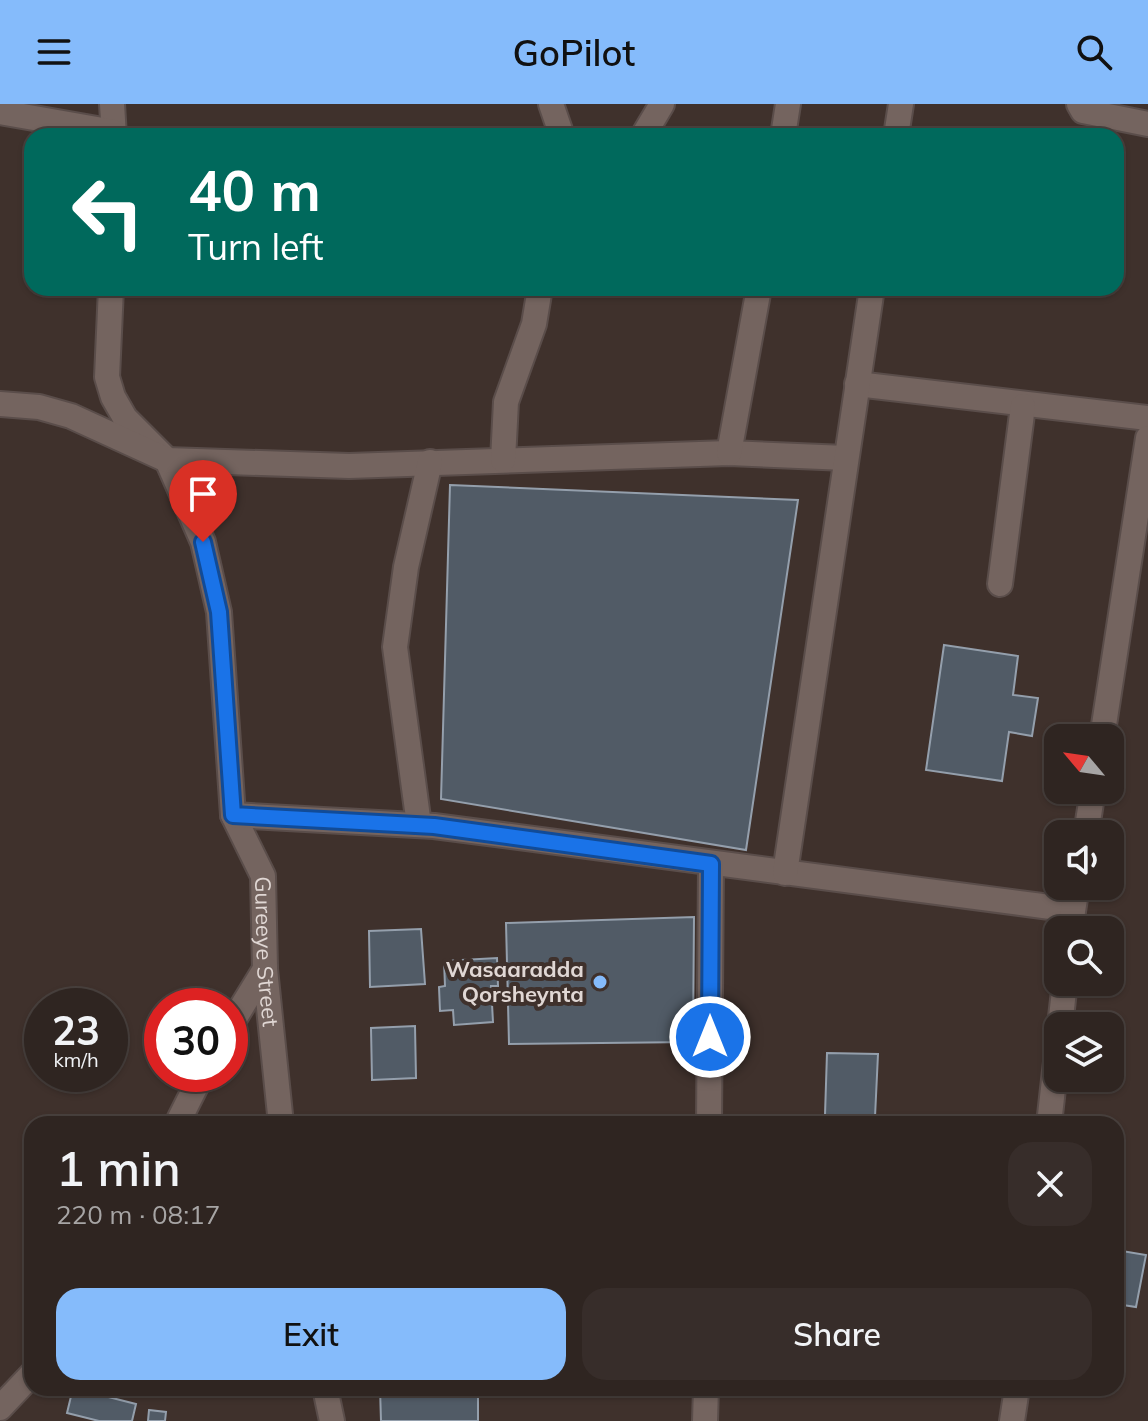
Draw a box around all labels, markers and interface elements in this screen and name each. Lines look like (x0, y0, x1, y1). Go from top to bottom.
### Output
icon: menu (32, 30, 76, 74)
text: GoPilot (513, 30, 635, 75)
icon: search (1072, 30, 1116, 74)
text: 40 m (188, 155, 321, 225)
icon: left (56, 160, 160, 264)
text: Turn left (188, 224, 324, 269)
pin (169, 460, 237, 542)
icon: arrive (181, 472, 225, 516)
north arrow (1044, 724, 1124, 804)
map controls (1044, 724, 1124, 1092)
button: sound (1044, 820, 1124, 900)
street label: Gureeye Street (249, 876, 285, 1028)
button: search (1044, 916, 1124, 996)
place label: Wasaaradda Qorsheynta (446, 955, 584, 1008)
marker: Wasaaradda Qorsheynta (591, 973, 609, 991)
speed limit sign: 30 (144, 988, 248, 1092)
position arrow (668, 995, 752, 1079)
text: 23 (52, 1005, 100, 1055)
button: layers (1044, 1012, 1124, 1092)
text: km/h (53, 1047, 99, 1072)
text: 1 min (56, 1138, 181, 1198)
button: close (1008, 1142, 1092, 1226)
text: 220 m · 08:17 (56, 1198, 220, 1231)
button: Exit (56, 1288, 566, 1380)
button: Share (582, 1288, 1092, 1380)

